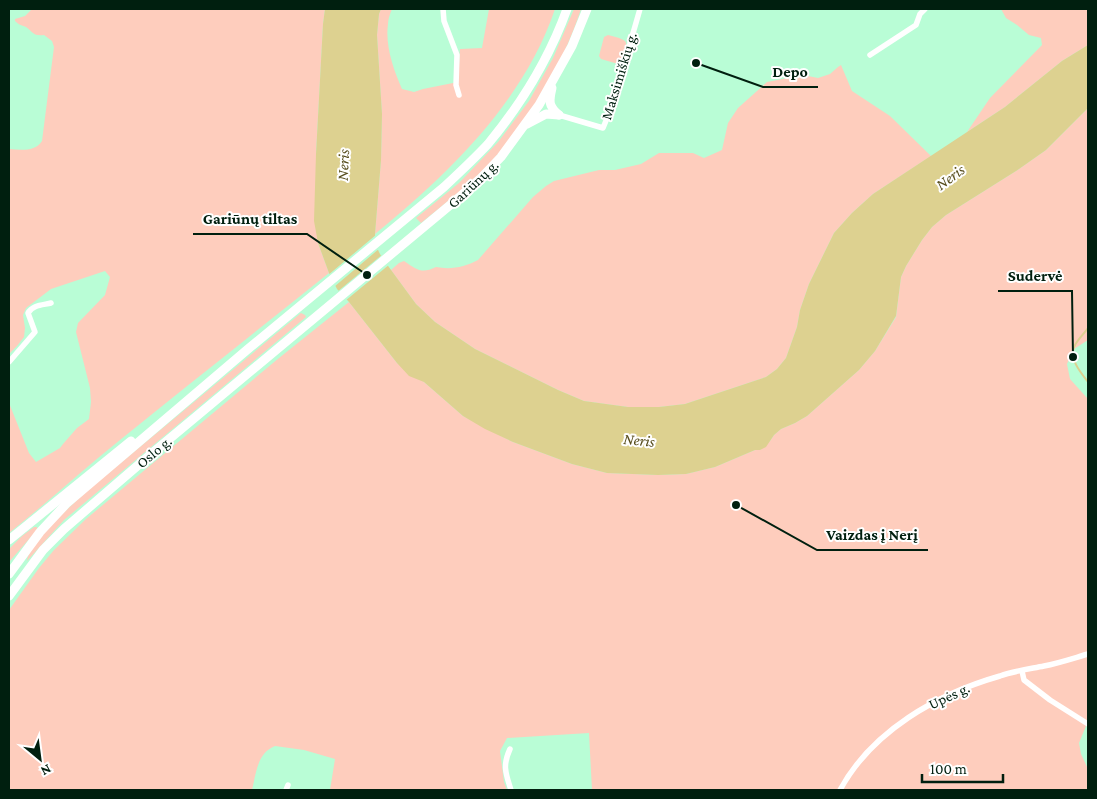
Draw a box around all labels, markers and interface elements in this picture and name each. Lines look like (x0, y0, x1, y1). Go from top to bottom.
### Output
street label: Maksimiškių g. (598, 30, 641, 122)
callout: Depo (763, 56, 818, 87)
text: Depo (772, 63, 808, 80)
water label: Neris (334, 149, 352, 181)
street label: Gariūnų g. (445, 157, 502, 212)
water label: Neris (932, 161, 968, 193)
callout: Gariūnų tiltas (193, 203, 307, 234)
text: Gariūnų tiltas (203, 210, 298, 227)
callout: Sudervė (998, 260, 1072, 291)
text: Sudervė (1008, 267, 1063, 284)
water label: Neris (623, 430, 655, 450)
street label: Oslo g. (133, 433, 175, 472)
callout: Vaizdas į Nerį (817, 519, 928, 550)
text: Vaizdas į Nerį (825, 526, 918, 543)
street label: Upės g. (926, 680, 972, 713)
north arrow (15, 734, 65, 784)
scale bar (922, 752, 1003, 784)
text: N (38, 761, 54, 780)
text: 100 m (930, 761, 967, 777)

